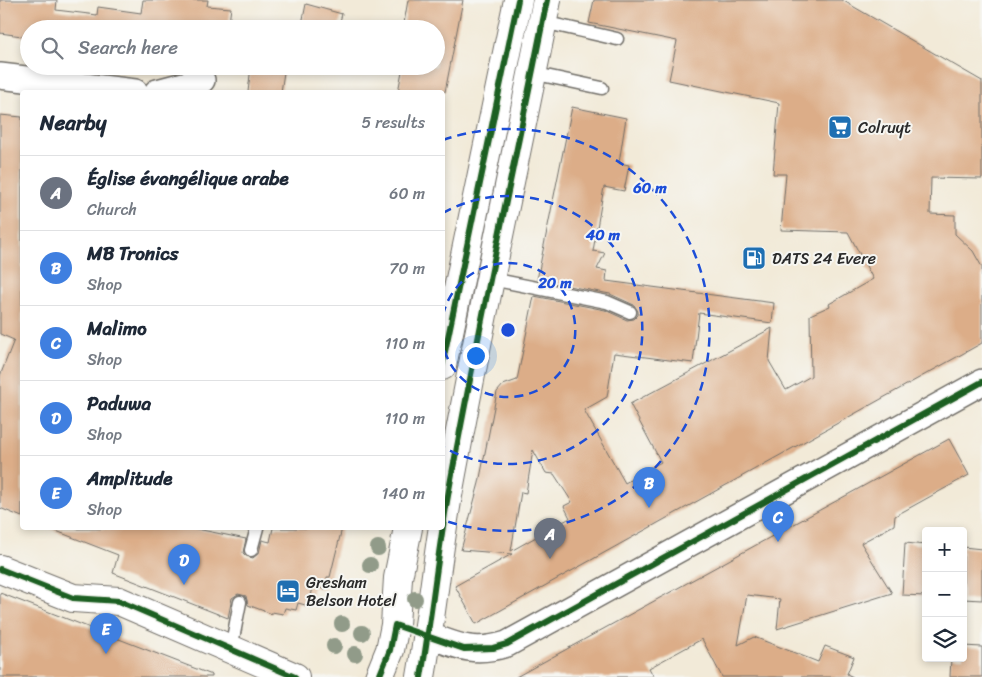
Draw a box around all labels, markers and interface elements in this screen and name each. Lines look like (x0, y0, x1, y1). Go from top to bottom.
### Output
search box (20, 20, 445, 75)
text: Search here (78, 31, 178, 64)
icon: search (38, 34, 66, 62)
text: Nearby (40, 104, 106, 142)
text: 5 results (361, 108, 425, 137)
place label: Colruyt (858, 113, 911, 142)
supermarket icon: Colruyt (827, 114, 853, 140)
text: Église évangélique arabe (87, 162, 289, 195)
text: 60 m (632, 175, 667, 201)
text: A (51, 179, 61, 208)
text: 60 m (389, 179, 425, 208)
text: Church (87, 195, 137, 224)
text: 40 m (585, 222, 621, 248)
text: MB Tronics (87, 237, 179, 270)
place label: DATS 24 Evere (772, 244, 876, 273)
fuel station icon: DATS 24 Evere (741, 245, 767, 271)
text: B (51, 254, 61, 283)
text: 70 m (389, 254, 425, 283)
text: Shop (87, 270, 122, 299)
text: 20 m (537, 270, 572, 296)
text: Malimo (87, 312, 147, 345)
centre of rings (499, 321, 517, 339)
text: C (51, 329, 61, 358)
text: 110 m (385, 329, 425, 358)
your location (463, 343, 489, 369)
text: Shop (87, 345, 122, 374)
text: Paduwa (87, 387, 151, 420)
text: D (51, 404, 61, 433)
text: 110 m (385, 404, 425, 433)
text: Shop (87, 420, 122, 449)
text: Amplitude (87, 462, 172, 495)
pin: B (633, 467, 665, 508)
text: E (52, 479, 60, 508)
text: 140 m (382, 479, 425, 508)
text: Shop (87, 495, 122, 524)
pin: C (762, 501, 794, 542)
pin: A (534, 518, 566, 559)
map controls (922, 527, 967, 662)
button: + (922, 527, 967, 572)
pin: D (168, 544, 200, 585)
place label: Gresham Belson Hotel (306, 568, 397, 615)
button: − (922, 572, 967, 617)
hotel icon: Gresham Belson Hotel (275, 578, 301, 604)
pin: E (90, 613, 122, 654)
button: layers (922, 617, 967, 662)

